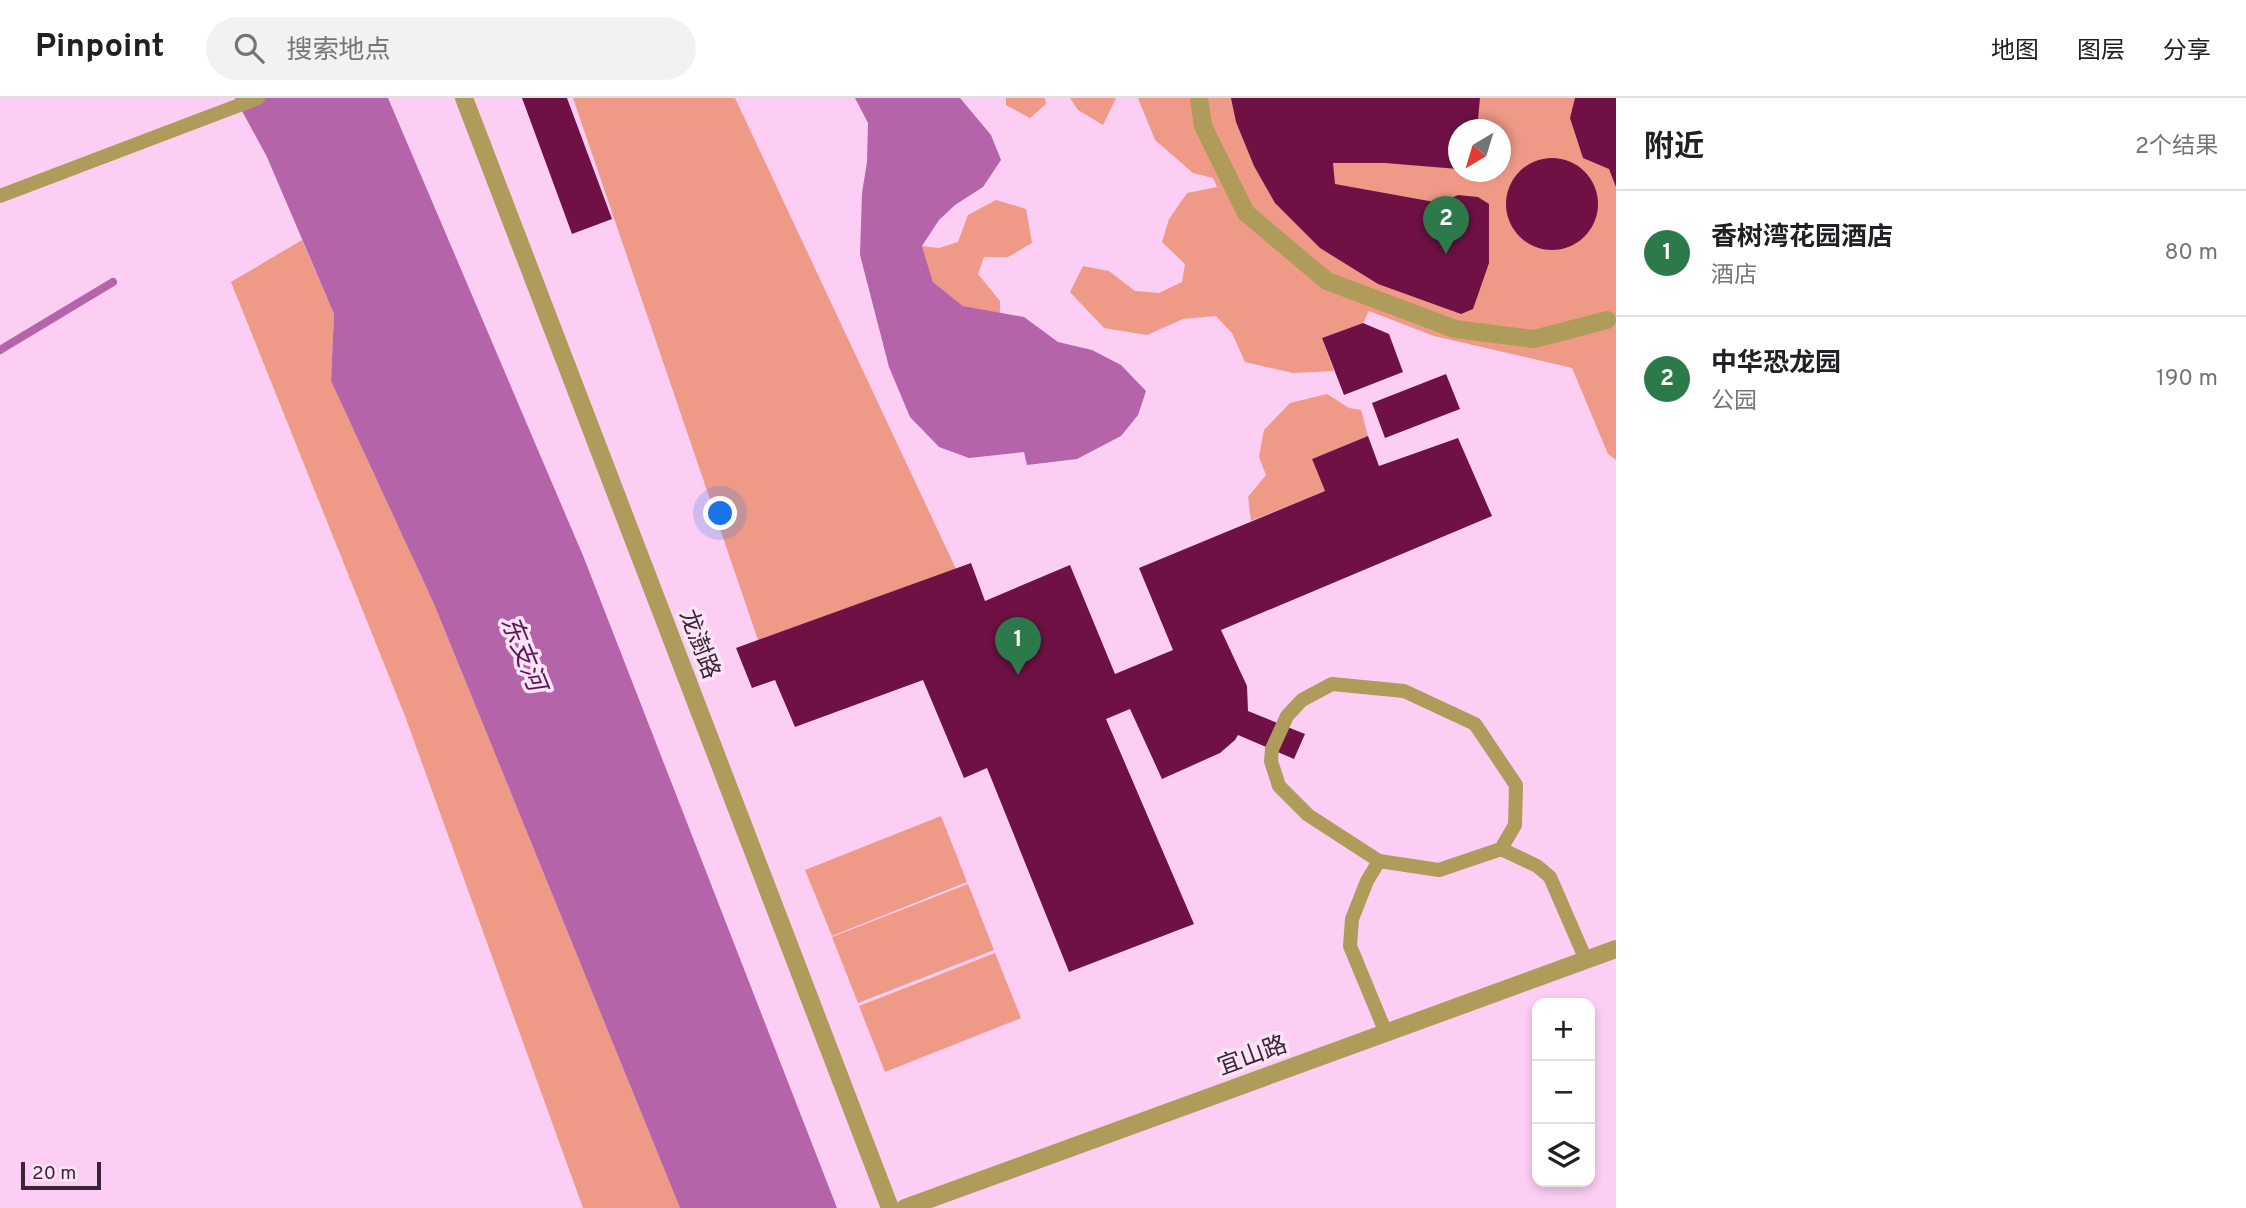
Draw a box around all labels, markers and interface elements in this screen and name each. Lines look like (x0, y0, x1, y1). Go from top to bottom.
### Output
search box (206, 17, 696, 80)
text: Pinpoint (35, 27, 164, 69)
icon: search (230, 29, 268, 67)
text: 搜索地点 (286, 35, 390, 68)
text: 地图 (1991, 37, 2039, 67)
text: 图层 (2077, 37, 2125, 67)
text: 分享 (2163, 37, 2211, 67)
north arrow (1448, 119, 1511, 182)
text: 附近 (1644, 130, 1704, 167)
text: 2个结果 (2135, 133, 2218, 162)
pin: 2 (1423, 196, 1469, 254)
text: 香树湾花园酒店 (1711, 222, 1893, 255)
text: 1 (1662, 239, 1672, 268)
text: 80 m (2165, 239, 2218, 268)
text: 酒店 (1711, 262, 1757, 291)
text: 中华恐龙园 (1711, 348, 1841, 381)
text: 2 (1660, 365, 1674, 394)
text: 190 m (2156, 365, 2218, 394)
text: 公园 (1711, 388, 1757, 417)
your location (703, 496, 737, 530)
street label: 龙澍路 (671, 606, 725, 684)
water label: 东支河 (492, 612, 553, 701)
pin: 1 (995, 617, 1041, 675)
map controls (1532, 998, 1595, 1187)
button: + (1532, 998, 1595, 1061)
street label: 宜山路 (1214, 1030, 1292, 1083)
button: − (1532, 1061, 1595, 1124)
button: layers (1532, 1124, 1595, 1187)
scale bar (21, 1159, 102, 1191)
text: 20 m (32, 1162, 76, 1186)

